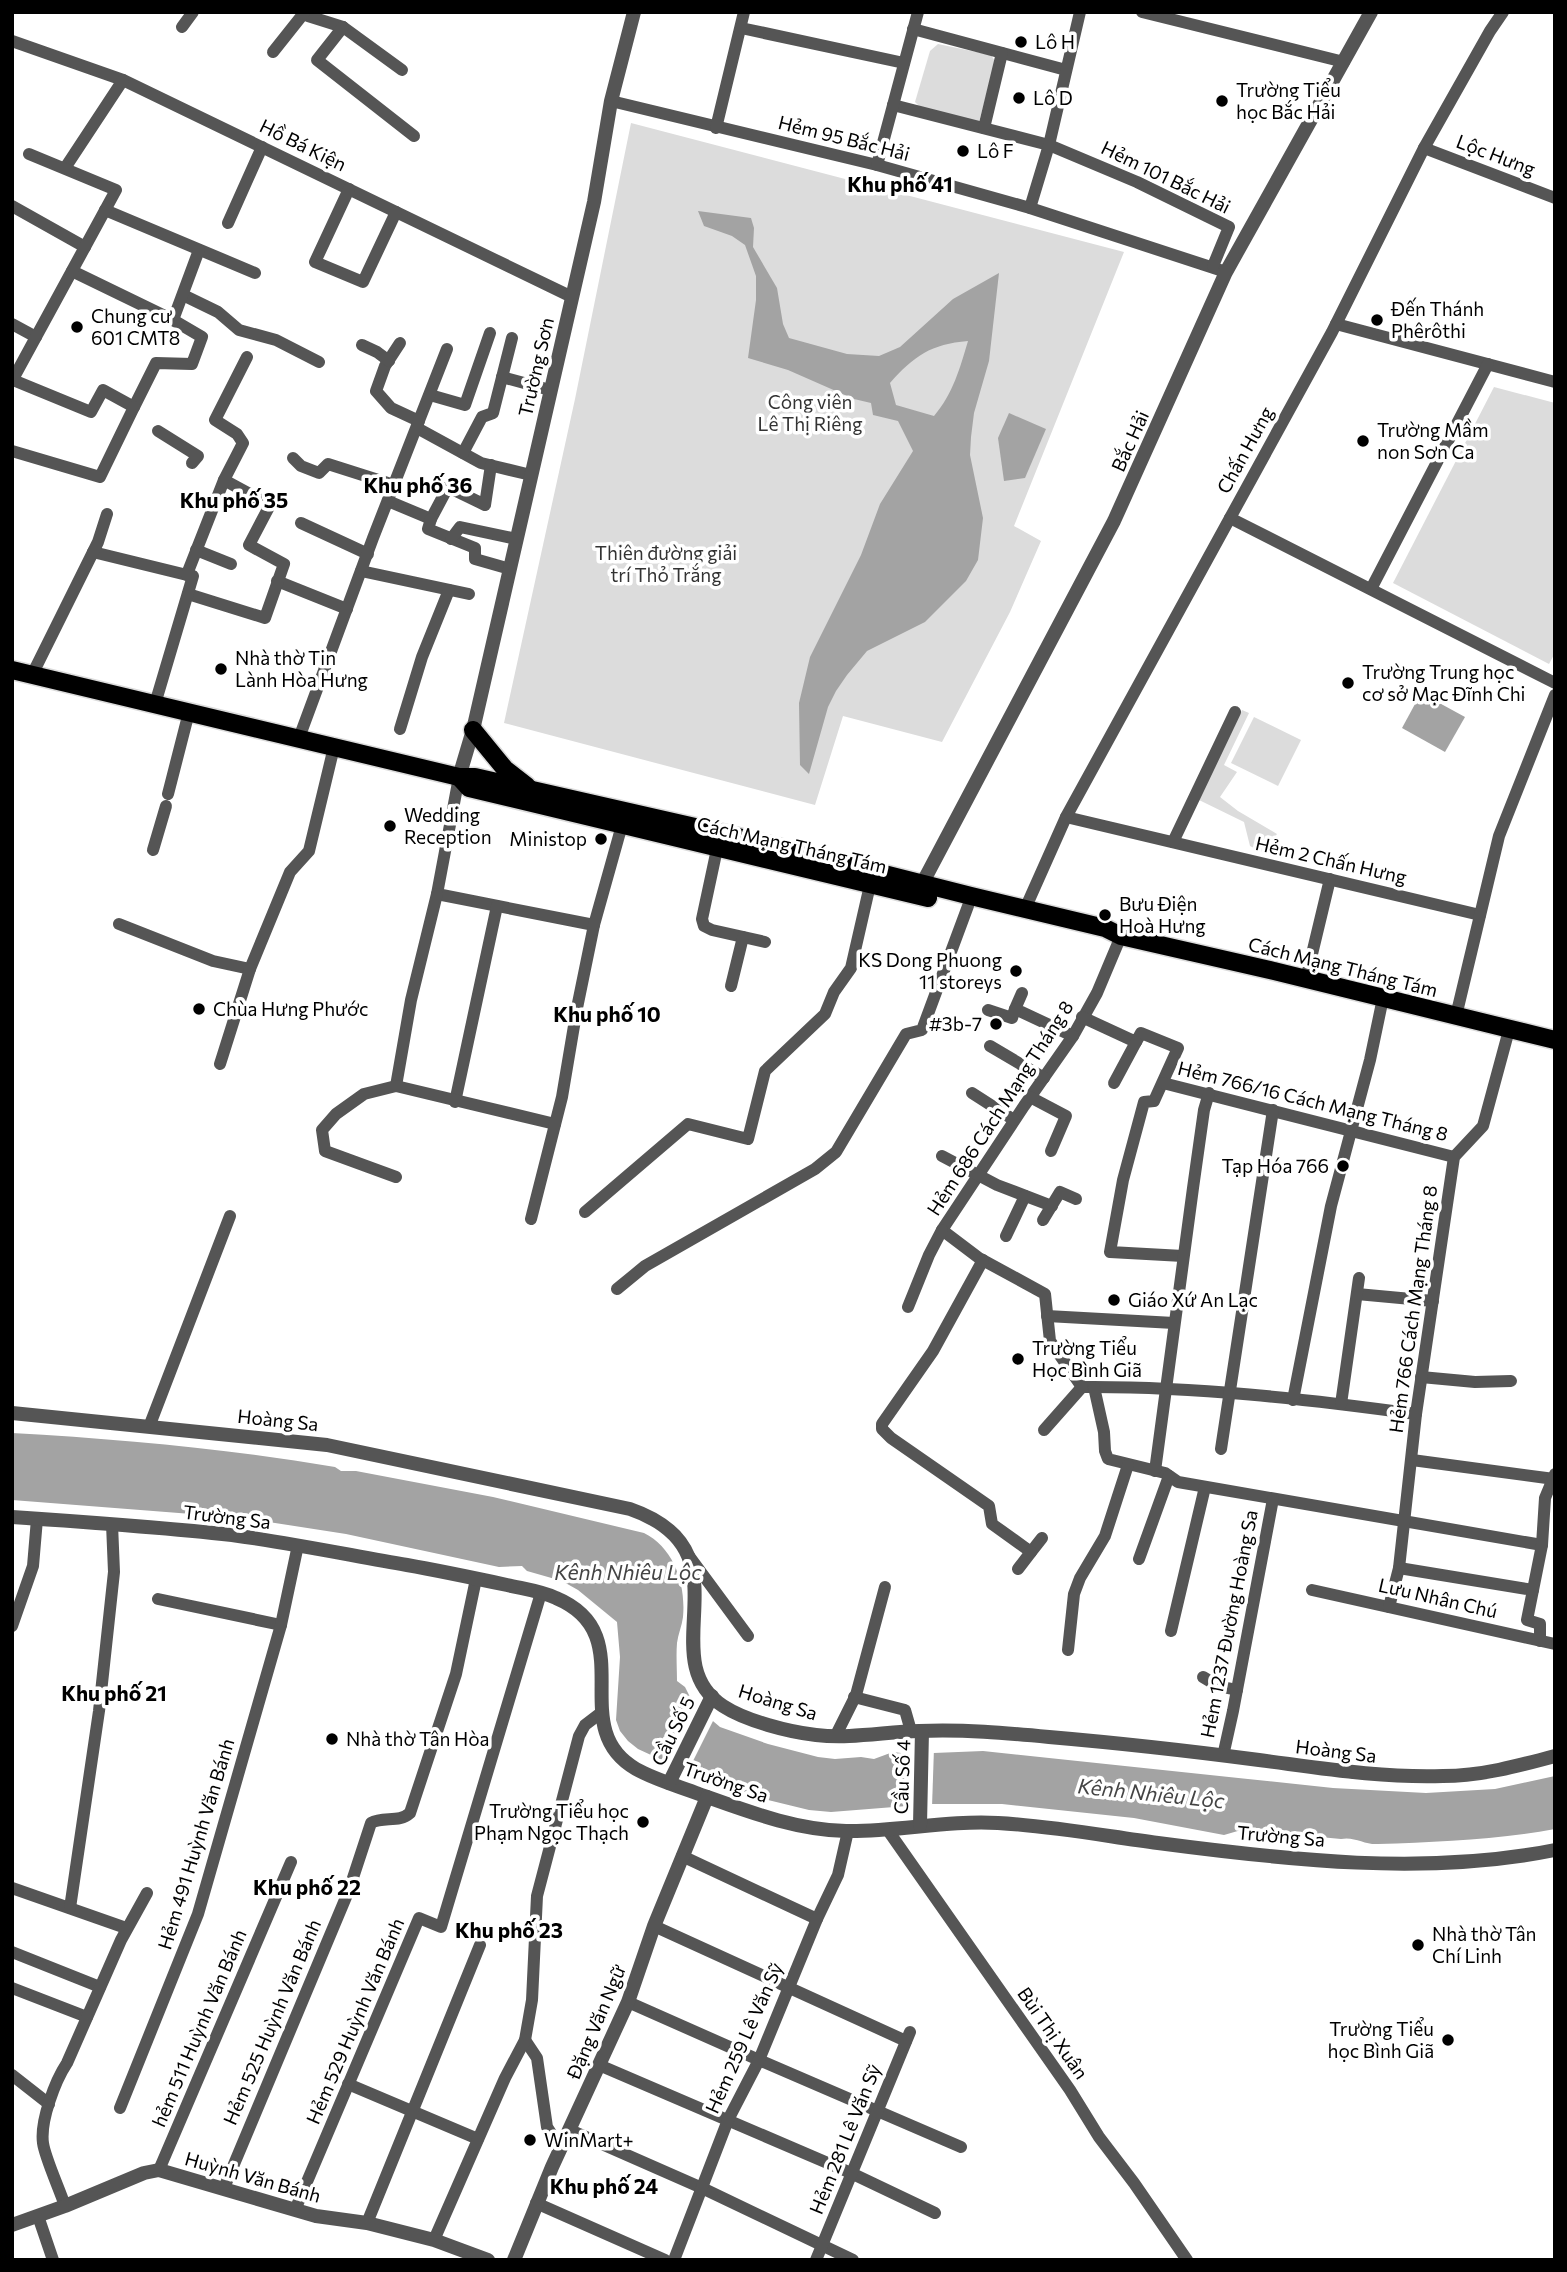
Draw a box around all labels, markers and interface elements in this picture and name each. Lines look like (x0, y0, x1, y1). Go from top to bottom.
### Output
place label: Lô H (1035, 30, 1075, 53)
marker: Lô H (1013, 34, 1029, 50)
place label: Trường Tiểu học Bắc Hải (1236, 78, 1341, 123)
place label: Lô D (1033, 86, 1073, 109)
marker: Lô D (1011, 90, 1027, 106)
marker: Trường Tiểu học Bắc Hải (1214, 93, 1230, 109)
street label: Hẻm 95 Bắc Hải (776, 110, 912, 165)
street label: Hồ Bá Kiện (256, 114, 350, 175)
street label: Lộc Hưng (1453, 129, 1539, 180)
street label: Hẻm 101 Bắc Hải (1098, 135, 1235, 218)
place label: Lô F (977, 139, 1014, 162)
marker: Lô F (955, 143, 971, 159)
district label: Khu phố 41 (847, 171, 953, 196)
place label: Đến Thánh Phêrôthi (1390, 297, 1484, 342)
place label: Chung cư 601 CMT8 (91, 304, 180, 349)
marker: Đến Thánh Phêrôthi (1369, 312, 1385, 328)
street label: Trường Sơn (513, 315, 558, 419)
marker: Chung cư 601 CMT8 (69, 319, 85, 335)
park label: Công viên Lê Thị Riêng (758, 390, 862, 435)
street label: Chấn Hưng (1211, 402, 1278, 497)
street label: Bắc Hải (1106, 407, 1153, 475)
place label: Trường Mầm non Sơn Ca (1377, 418, 1489, 463)
marker: Trường Mầm non Sơn Ca (1355, 433, 1371, 449)
district label: Khu phố 36 (363, 472, 473, 497)
district label: Khu phố 35 (180, 487, 288, 512)
park label: Thiên đường giải trí Thỏ Trắng (595, 541, 737, 586)
place label: Nhà thờ Tin Lành Hòa Hưng (235, 646, 368, 691)
place label: Trường Trung học cơ sở Mạc Đĩnh Chi (1362, 660, 1525, 705)
marker: Nhà thờ Tin Lành Hòa Hưng (213, 661, 229, 677)
marker: Trường Trung học cơ sở Mạc Đĩnh Chi (1340, 675, 1356, 691)
place label: Wedding Reception (404, 803, 492, 848)
street label: Cách Mạng Tháng Tám (695, 811, 889, 878)
marker: Wedding Reception (382, 818, 398, 834)
place label: Ministop (509, 827, 587, 850)
marker: Ministop (593, 831, 609, 847)
street label: Hẻm 2 Chấn Hưng (1253, 831, 1409, 888)
place label: Bưu Điện Hoà Hưng (1119, 892, 1206, 937)
marker: Bưu Điện Hoà Hưng (1097, 907, 1113, 923)
street label: Cách Mạng Tháng Tám (1246, 932, 1440, 1001)
place label: KS Dong Phuong 11 storeys (858, 948, 1002, 993)
marker: KS Dong Phuong 11 storeys (1008, 963, 1024, 979)
street label: Hẻm 686 Cách Mạng Tháng 8 (921, 996, 1078, 1219)
place label: Chùa Hưng Phước (213, 997, 368, 1020)
marker: Chùa Hưng Phước (191, 1001, 207, 1017)
district label: Khu phố 10 (553, 1001, 661, 1026)
place label: #3b-7 (929, 1012, 982, 1035)
marker: #3b-7 (988, 1016, 1004, 1032)
street label: Hẻm 766/16 Cách Mạng Tháng 8 (1176, 1056, 1451, 1145)
place label: Tạp Hóa 766 (1222, 1154, 1329, 1177)
marker: Tạp Hóa 766 (1335, 1158, 1351, 1174)
street label: Hẻm 766 Cách Mạng Tháng 8 (1384, 1184, 1441, 1434)
place label: Giáo Xứ An Lạc (1128, 1288, 1258, 1311)
marker: Giáo Xứ An Lạc (1106, 1292, 1122, 1308)
place label: Trường Tiểu Học Bình Giã (1032, 1336, 1142, 1381)
marker: Trường Tiểu Học Bình Giã (1010, 1351, 1026, 1367)
street label: Hoàng Sa (236, 1404, 320, 1435)
street label: Trường Sa (182, 1500, 272, 1533)
street label: Hẻm 1237 Đường Hoàng Sa (1195, 1508, 1262, 1740)
water label: Kênh Nhiêu Lộc (554, 1559, 702, 1584)
street label: Lưu Nhân Chú (1376, 1573, 1500, 1622)
street label: Hoàng Sa (736, 1679, 820, 1724)
district label: Khu phố 21 (61, 1680, 167, 1705)
street label: Cầu Số 5 (646, 1692, 699, 1769)
place label: Nhà thờ Tân Hòa (346, 1727, 490, 1750)
marker: Nhà thờ Tân Hòa (324, 1731, 340, 1747)
street label: Hoàng Sa (1294, 1734, 1378, 1767)
street label: Hẻm 491 Huỳnh Văn Bánh (152, 1735, 239, 1952)
street label: Cầu Số 4 (889, 1739, 914, 1815)
street label: Trường Sa (681, 1756, 772, 1807)
water label: Kênh Nhiêu Lộc (1077, 1772, 1226, 1813)
place label: Trường Tiểu học Phạm Ngọc Thạch (474, 1799, 629, 1844)
marker: Trường Tiểu học Phạm Ngọc Thạch (635, 1814, 651, 1830)
street label: Trường Sa (1236, 1820, 1326, 1851)
district label: Khu phố 22 (253, 1874, 361, 1899)
street label: Hẻm 529 Huỳnh Văn Bánh (301, 1914, 408, 2127)
street label: Hẻm 525 Huỳnh Văn Bánh (218, 1916, 325, 2128)
district label: Khu phố 23 (455, 1917, 563, 1942)
place label: Nhà thờ Tân Chí Linh (1432, 1922, 1536, 1967)
street label: hẻm 511 Huỳnh Văn Bánh (146, 1926, 251, 2130)
marker: Nhà thờ Tân Chí Linh (1410, 1937, 1426, 1953)
street label: Hẻm 259 Lê Văn Sỹ (700, 1959, 787, 2117)
street label: Đặng Văn Ngữ (561, 1960, 630, 2083)
street label: Bùi Thị Xuân (1013, 1982, 1094, 2083)
place label: Trường Tiểu học Bình Giã (1328, 2017, 1434, 2062)
marker: Trường Tiểu học Bình Giã (1440, 2032, 1456, 2048)
street label: Hẻm 281 Lê Văn Sỹ (804, 2060, 885, 2217)
place label: WinMart+ (544, 2128, 634, 2151)
marker: WinMart+ (522, 2132, 538, 2148)
street label: Huỳnh Văn Bánh (182, 2146, 324, 2207)
district label: Khu phố 24 (550, 2173, 658, 2198)

